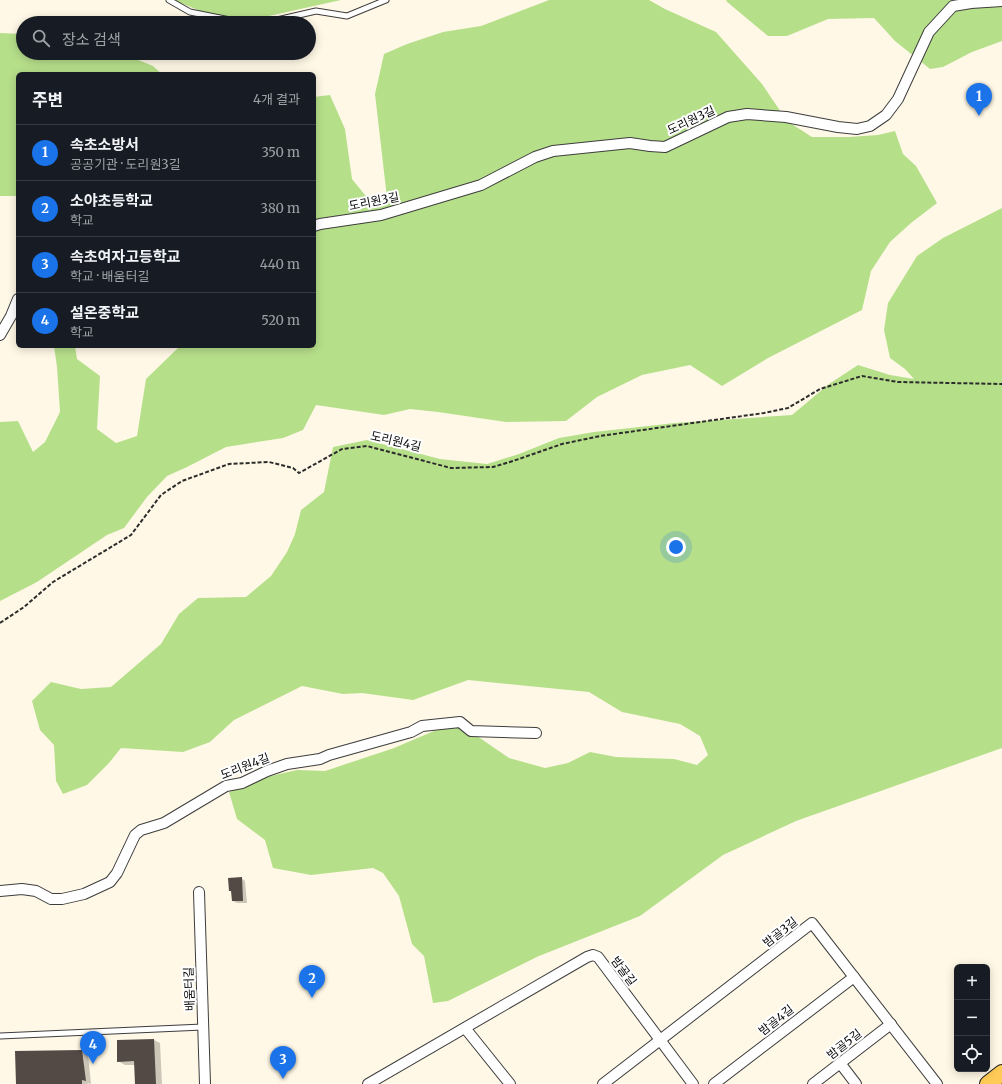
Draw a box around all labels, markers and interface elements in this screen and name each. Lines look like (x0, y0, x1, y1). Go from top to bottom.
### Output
search box (16, 16, 316, 60)
icon: search (30, 27, 52, 49)
text: 장소 검색 (62, 30, 121, 49)
pin: 1 (966, 83, 992, 116)
text: 주변 (32, 89, 63, 111)
text: 4개 결과 (253, 91, 300, 108)
street label: 도리원3길 (665, 102, 717, 138)
text: 속초소방서 (70, 135, 139, 154)
text: 1 (42, 144, 48, 161)
text: 350 m (262, 144, 300, 161)
text: 공공기관 · 도리원3길 (70, 156, 181, 173)
street label: 도리원3길 (348, 189, 400, 213)
text: 소야초등학교 (70, 191, 153, 210)
text: 2 (41, 200, 49, 217)
text: 380 m (261, 200, 300, 217)
text: 학교 (70, 212, 94, 229)
text: 속초여자고등학교 (70, 247, 180, 266)
text: 3 (41, 256, 49, 273)
text: 440 m (260, 256, 300, 273)
text: 학교 · 배움터길 (70, 268, 149, 285)
text: 설온중학교 (70, 303, 139, 322)
text: 4 (41, 312, 49, 329)
text: 520 m (261, 312, 300, 329)
text: 학교 (70, 324, 94, 341)
street label: 도리원4길 (369, 428, 423, 454)
your location (666, 537, 686, 557)
street label: 도리원4길 (218, 750, 272, 782)
street label: 밤골3길 (760, 914, 800, 950)
street label: 밤골길 (608, 953, 640, 989)
map controls (954, 964, 990, 1072)
button: + (954, 964, 990, 1000)
pin: 2 (299, 965, 325, 998)
street label: 배움터길 (181, 967, 197, 1011)
button: − (954, 1000, 990, 1036)
street label: 밤골4길 (755, 1002, 797, 1038)
street label: 밤골5길 (824, 1026, 864, 1062)
pin: 4 (80, 1031, 106, 1064)
button: locate (954, 1036, 990, 1072)
pin: 3 (270, 1046, 296, 1079)

